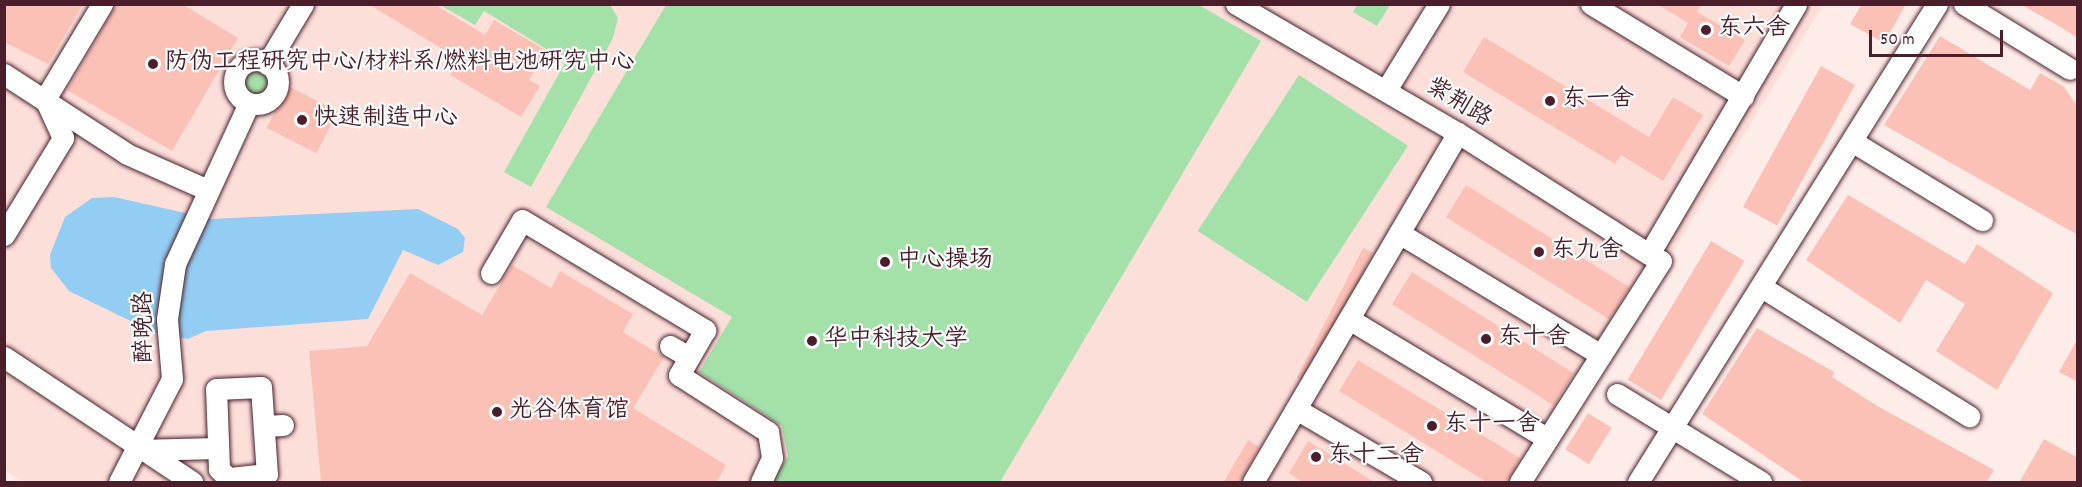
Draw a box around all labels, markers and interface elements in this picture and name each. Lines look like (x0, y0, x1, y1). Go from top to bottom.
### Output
place label: 东六舍 (1718, 16, 1790, 44)
scale bar (1872, 18, 2006, 56)
marker: 东六舍 (1699, 23, 1713, 37)
text: 50 m (1880, 28, 1915, 53)
place label: 防伪工程研究中心/材料系/燃料电池研究中心 (165, 50, 635, 78)
marker: 防伪工程研究中心/材料系/燃料电池研究中心 (146, 57, 160, 71)
street label: 紫荆路 (1420, 73, 1496, 135)
place label: 东一舍 (1562, 87, 1634, 115)
marker: 东一舍 (1543, 94, 1557, 108)
place label: 快速制造中心 (314, 106, 458, 134)
marker: 快速制造中心 (295, 113, 309, 127)
place label: 东九舍 (1551, 238, 1623, 266)
marker: 东九舍 (1532, 245, 1546, 259)
place label: 中心操场 (897, 248, 993, 276)
marker: 中心操场 (878, 255, 892, 269)
street label: 醉晚路 (132, 291, 160, 363)
place label: 东十舍 (1498, 325, 1570, 353)
place label: 华中科技大学 (824, 327, 968, 355)
marker: 东十舍 (1479, 332, 1493, 346)
marker: 华中科技大学 (805, 334, 819, 348)
place label: 光谷体育馆 (509, 398, 629, 426)
marker: 光谷体育馆 (490, 405, 504, 419)
place label: 东十一舍 (1444, 412, 1540, 440)
marker: 东十一舍 (1425, 419, 1439, 433)
place label: 东十二舍 (1328, 443, 1424, 471)
marker: 东十二舍 (1309, 450, 1323, 464)

